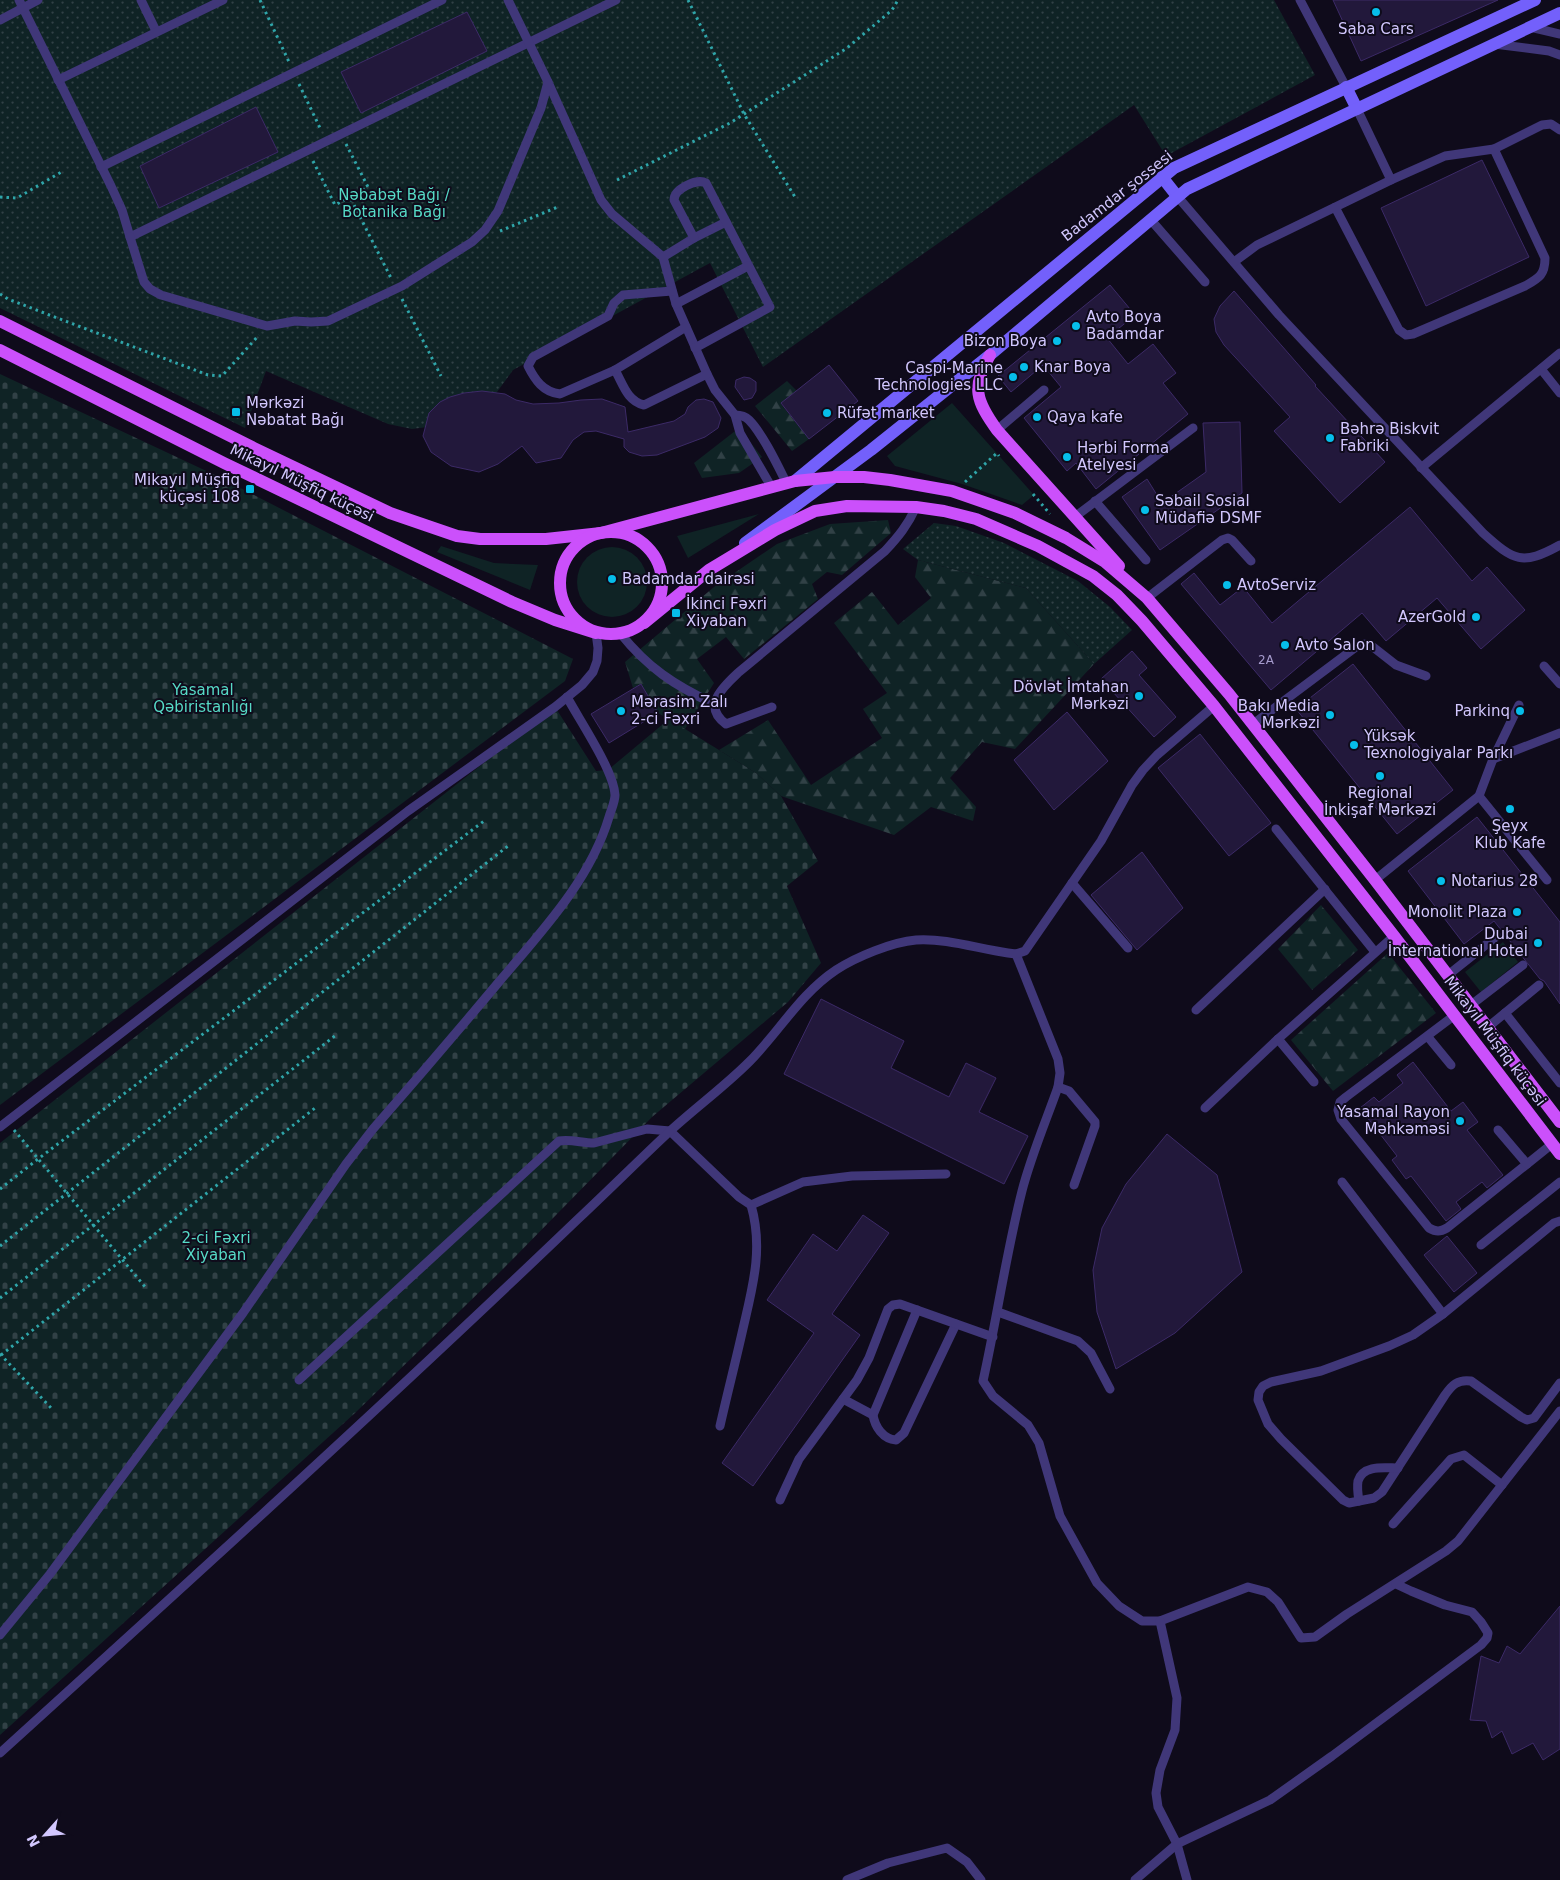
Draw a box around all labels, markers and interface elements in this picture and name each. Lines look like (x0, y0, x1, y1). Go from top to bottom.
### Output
marker: Saba Cars (1370, 6, 1382, 18)
place label: Saba Cars (1338, 20, 1414, 38)
street label: Badamdar şossesi (1058, 147, 1176, 245)
park label: Nəbabət Bağı / Botanika Bağı (338, 186, 451, 221)
place label: Avto Boya Badamdar (1086, 308, 1165, 343)
marker: Avto Boya Badamdar (1070, 320, 1082, 332)
place label: Bizon Boya (964, 332, 1047, 350)
marker: Bizon Boya (1051, 335, 1063, 347)
place label: Knar Boya (1034, 358, 1111, 376)
place label: Caspi-Marine Technologies LLC (874, 359, 1003, 394)
marker: Knar Boya (1018, 361, 1030, 373)
marker: Caspi-Marine Technologies LLC (1007, 371, 1019, 383)
place label: Mərkəzi Nəbatat Bağı (246, 394, 344, 429)
place label: Rüfət market (837, 404, 935, 422)
marker: Mərkəzi Nəbatat Bağı (230, 406, 242, 418)
marker: Rüfət market (821, 407, 833, 419)
place label: Qaya kafe (1047, 408, 1123, 426)
marker: Qaya kafe (1031, 411, 1043, 423)
place label: Bəhrə Biskvit Fabriki (1340, 420, 1439, 455)
marker: Bəhrə Biskvit Fabriki (1324, 432, 1336, 444)
place label: Hərbi Forma Atelyesi (1077, 439, 1169, 474)
street label: Mikayıl Müşfiq küçəsi (227, 440, 377, 526)
marker: Hərbi Forma Atelyesi (1061, 451, 1073, 463)
place label: Mikayıl Müşfiq küçəsi 108 (134, 471, 240, 506)
marker: Mikayıl Müşfiq küçəsi 108 (244, 483, 256, 495)
place label: Səbail Sosial Müdafiə DSMF (1155, 492, 1262, 527)
marker: Səbail Sosial Müdafiə DSMF (1139, 504, 1151, 516)
place label: Badamdar dairəsi (622, 570, 755, 588)
marker: Badamdar dairəsi (606, 573, 618, 585)
place label: AvtoServiz (1237, 576, 1316, 594)
marker: AvtoServiz (1221, 579, 1233, 591)
place label: İkinci Fəxri Xiyaban (686, 594, 767, 630)
marker: İkinci Fəxri Xiyaban (670, 607, 682, 619)
place label: AzerGold (1398, 608, 1466, 626)
marker: AzerGold (1470, 611, 1482, 623)
place label: Avto Salon (1295, 636, 1375, 654)
marker: Avto Salon (1279, 639, 1291, 651)
house number: 2А (1258, 653, 1275, 667)
place label: Dövlət İmtahan Mərkəzi (1013, 677, 1129, 713)
park label: Yasamal Qəbiristanlığı (153, 681, 253, 716)
marker: Dövlət İmtahan Mərkəzi (1133, 690, 1145, 702)
place label: Mərasim Zalı 2-ci Fəxri (631, 693, 728, 728)
place label: Bakı Media Mərkəzi (1238, 697, 1320, 732)
place label: Parkinq (1454, 702, 1510, 720)
marker: Mərasim Zalı 2-ci Fəxri (615, 705, 627, 717)
marker: Parkinq (1514, 705, 1526, 717)
marker: Bakı Media Mərkəzi (1324, 709, 1336, 721)
place label: Yüksək Texnologiyalar Parkı (1363, 727, 1513, 762)
marker: Yüksək Texnologiyalar Parkı (1348, 739, 1360, 751)
marker: Regional İnkişaf Mərkəzi (1374, 770, 1386, 782)
place label: Regional İnkişaf Mərkəzi (1324, 784, 1436, 819)
marker: Şeyx Klub Kafe (1504, 803, 1516, 815)
place label: Şeyx Klub Kafe (1474, 817, 1546, 852)
place label: Notarius 28 (1451, 872, 1538, 890)
marker: Notarius 28 (1435, 875, 1447, 887)
place label: Monolit Plaza (1408, 903, 1507, 921)
marker: Monolit Plaza (1511, 906, 1523, 918)
place label: Dubai İnternational Hotel (1388, 925, 1528, 960)
marker: Dubai İnternational Hotel (1532, 937, 1544, 949)
street label: Mikayıl Müşfiq küçəsi (1440, 973, 1550, 1109)
place label: Yasamal Rayon Məhkəməsi (1336, 1103, 1450, 1138)
marker: Yasamal Rayon Məhkəməsi (1454, 1115, 1466, 1127)
park label: 2-ci Fəxri Xiyaban (181, 1229, 251, 1264)
north arrow (20, 1810, 70, 1860)
text: N (24, 1832, 43, 1850)

